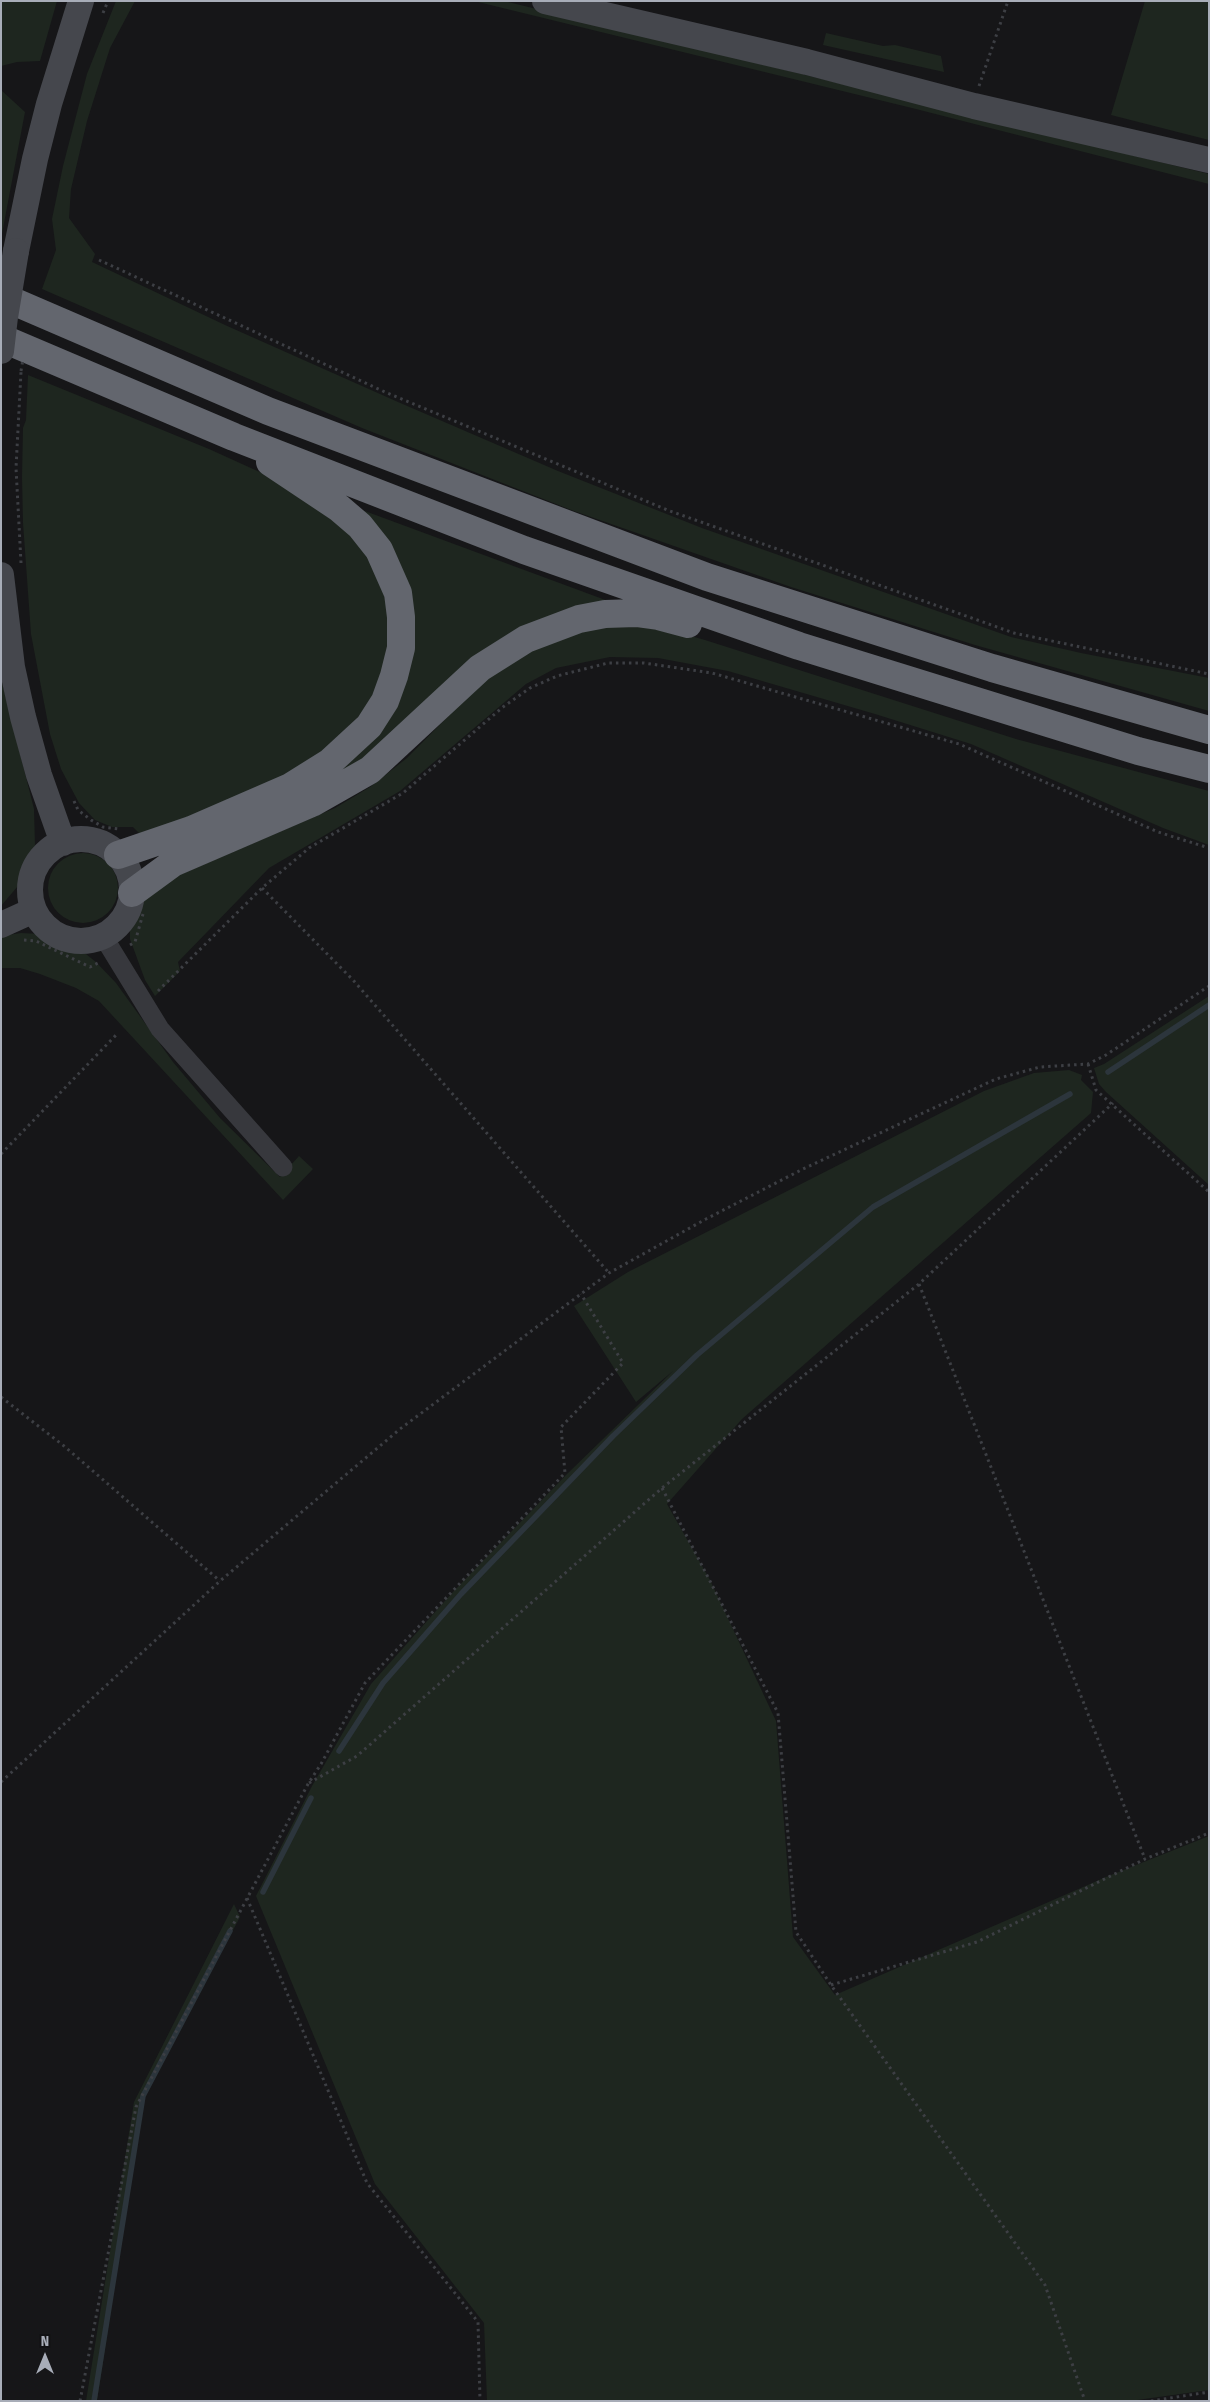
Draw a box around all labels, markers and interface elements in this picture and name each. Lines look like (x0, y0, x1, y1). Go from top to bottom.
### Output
north arrow (20, 2332, 70, 2382)
text: N (41, 2333, 49, 2350)

